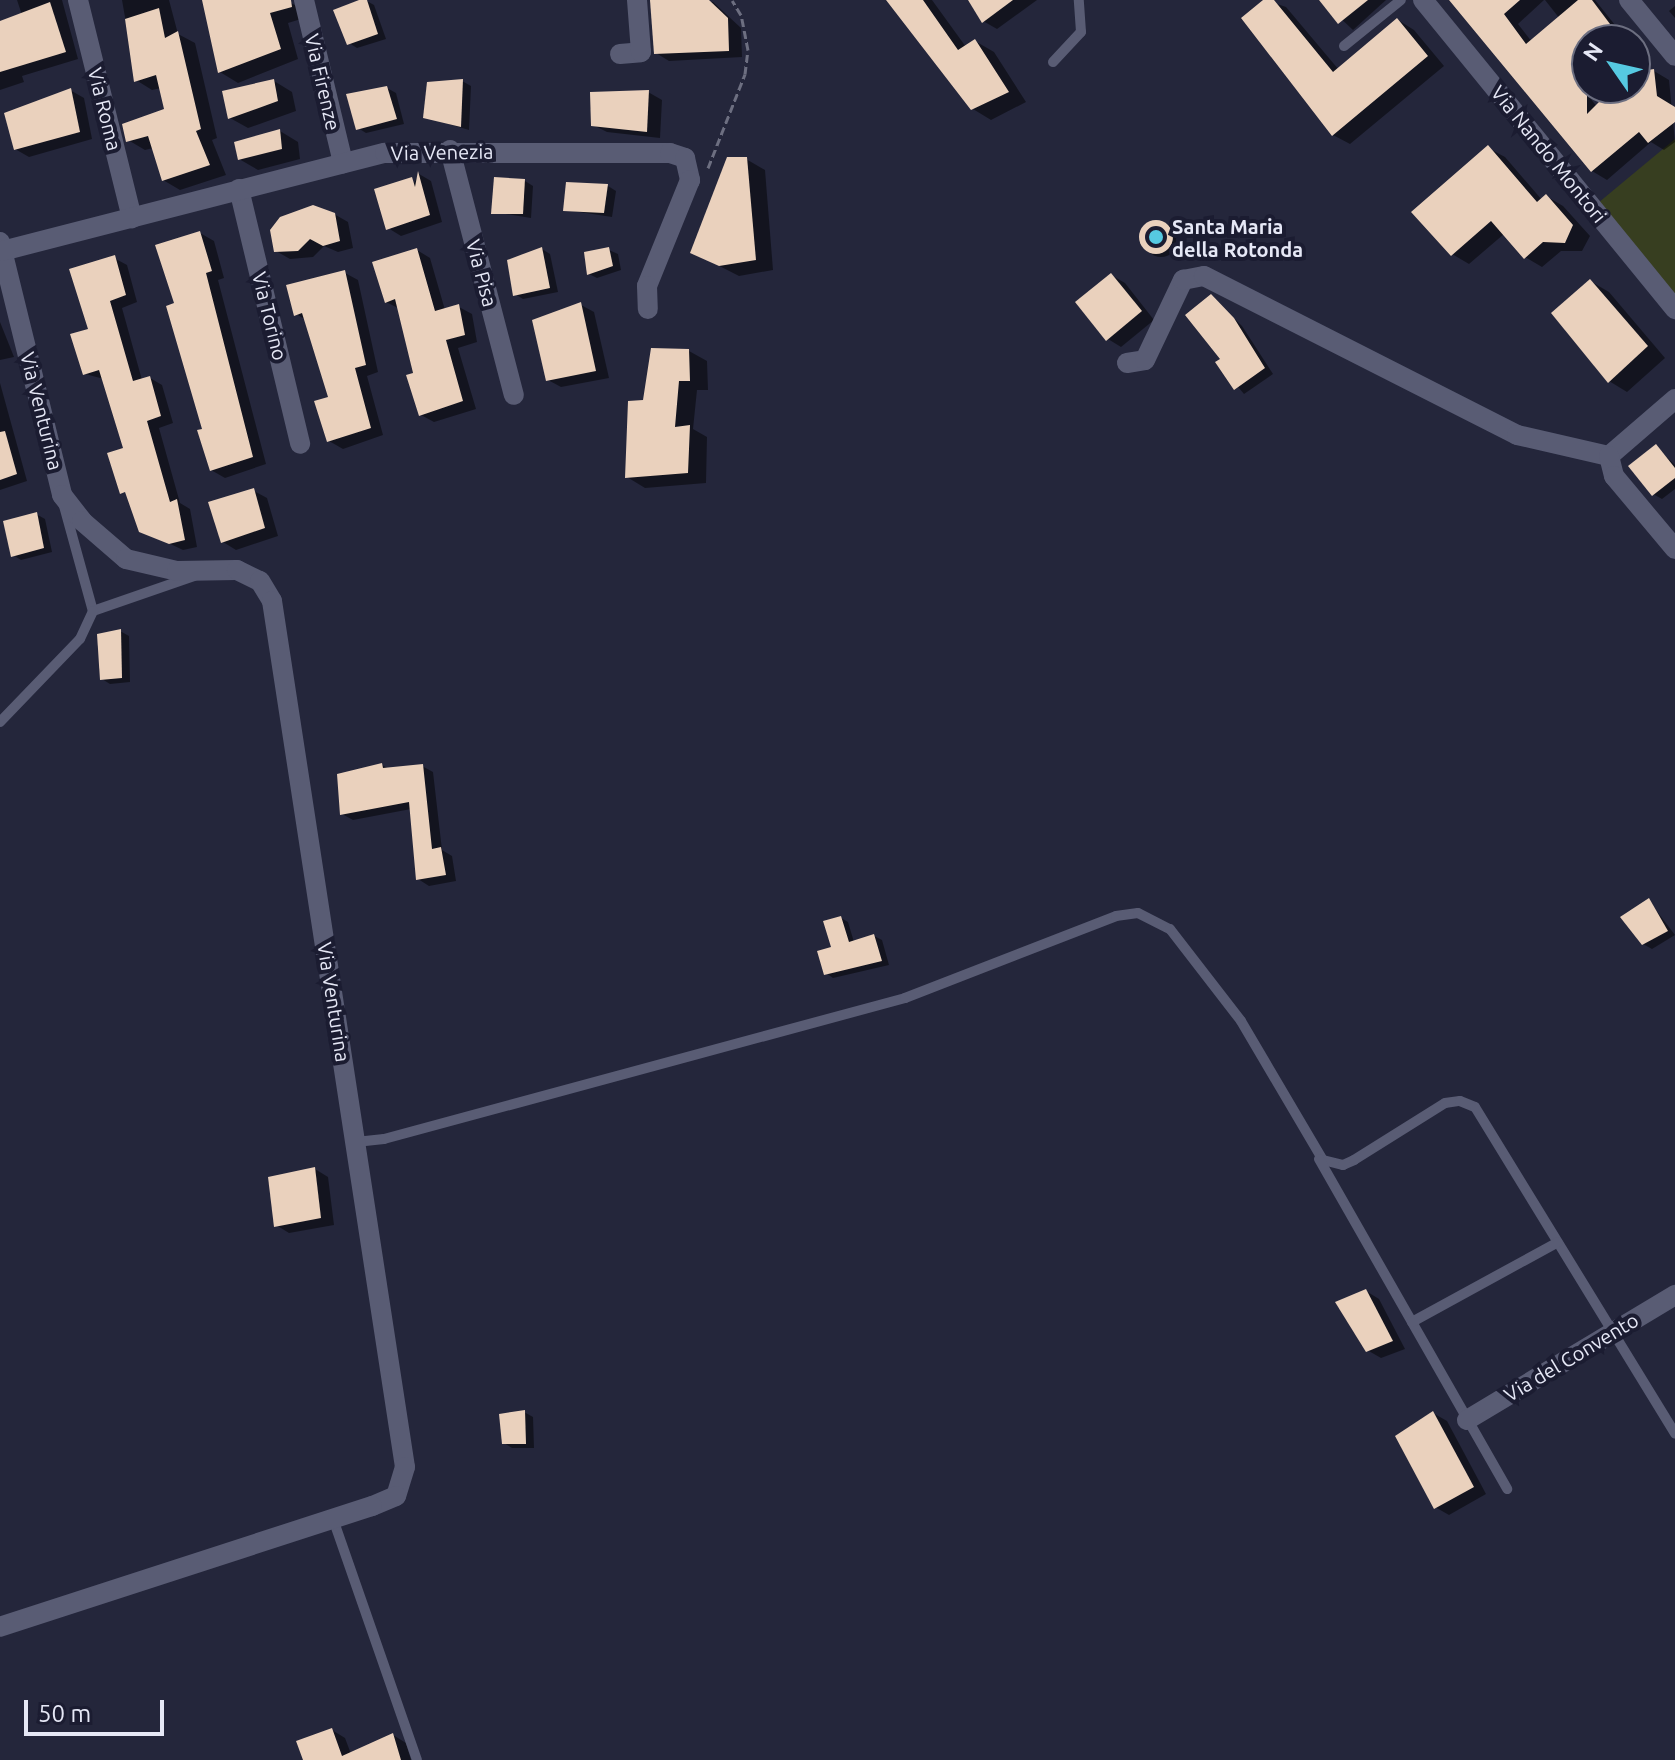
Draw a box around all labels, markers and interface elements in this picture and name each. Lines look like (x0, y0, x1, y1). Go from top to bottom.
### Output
north arrow (1571, 24, 1651, 104)
street label: Via Firenze (300, 31, 346, 133)
text: N (1577, 38, 1607, 65)
street label: Via Roma (83, 65, 127, 153)
street label: Via Nando Montori (1486, 81, 1612, 227)
street label: Via Venezia (390, 139, 494, 165)
place label: Santa Maria della Rotonda (1172, 214, 1303, 261)
marker: Santa Maria della Rotonda (1147, 228, 1165, 246)
street label: Via Pisa (462, 237, 502, 309)
street label: Via Torino (247, 269, 293, 363)
street label: Via Venturina (16, 349, 68, 473)
street label: Via Venturina (313, 940, 355, 1064)
street label: Via del Convento (1499, 1307, 1643, 1407)
scale bar (28, 1684, 168, 1734)
text: 50 m (38, 1700, 91, 1727)

